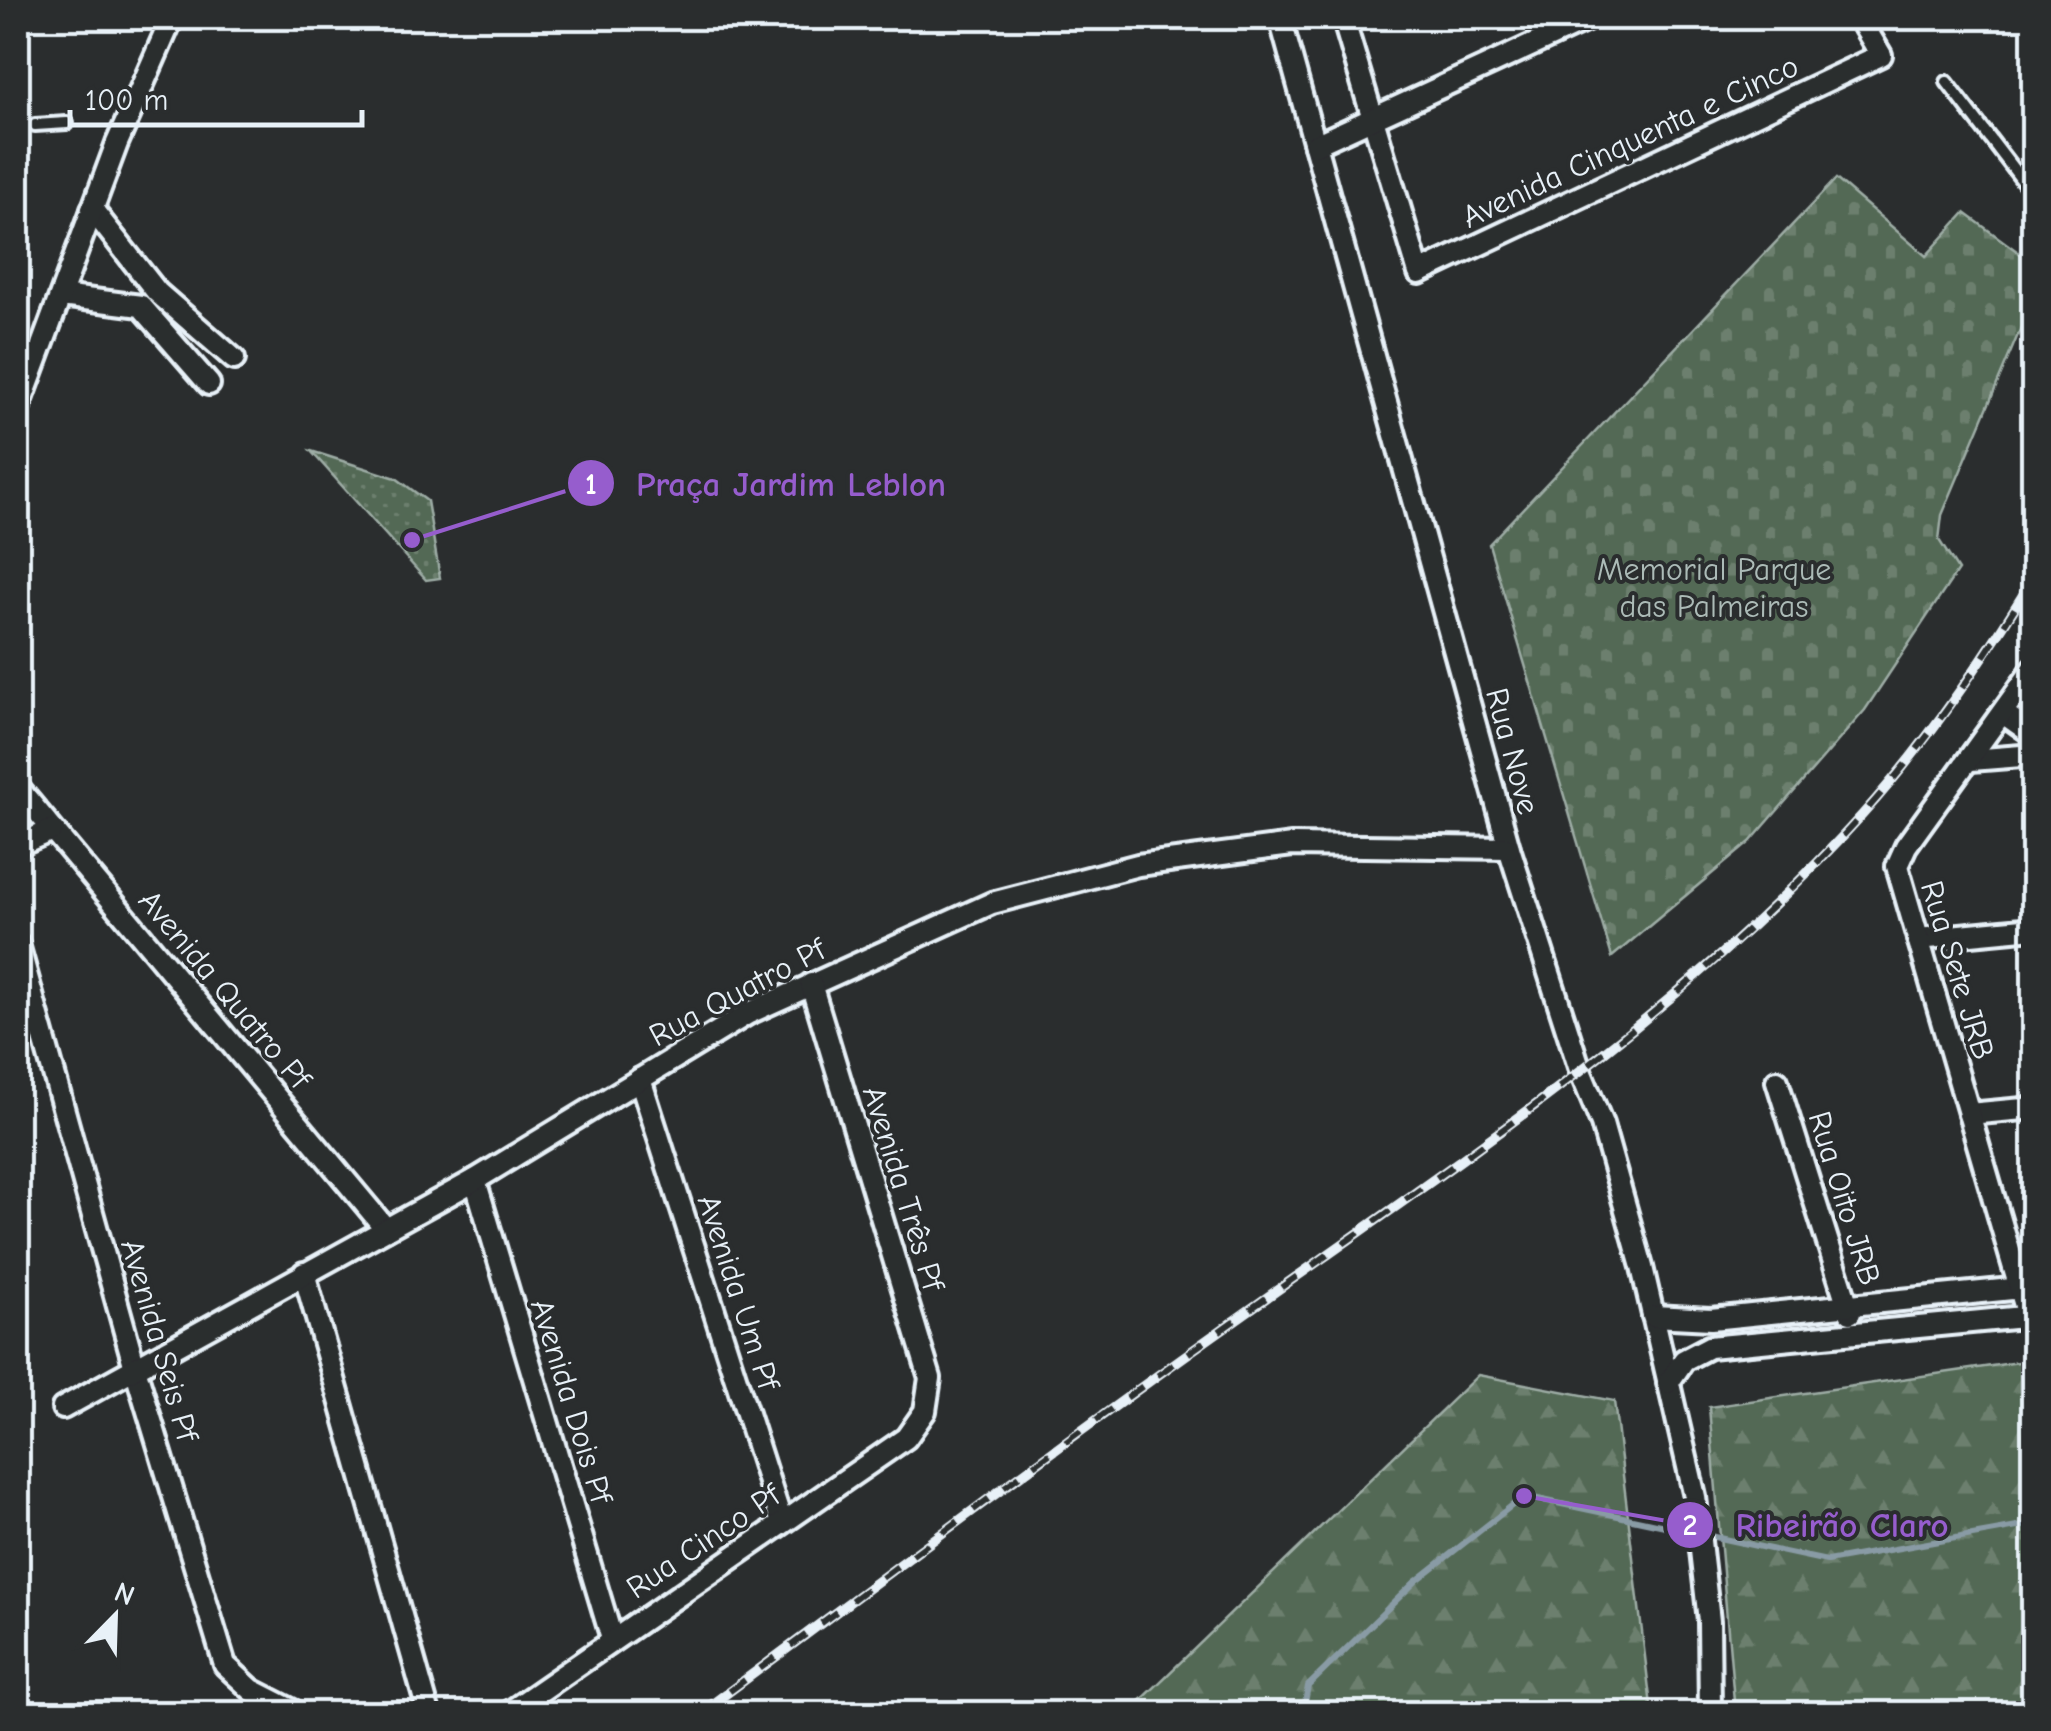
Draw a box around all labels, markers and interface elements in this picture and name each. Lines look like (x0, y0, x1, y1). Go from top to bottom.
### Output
street label: Avenida Cinquenta e Cinco (1456, 47, 1804, 236)
scale bar (70, 65, 362, 127)
text: 100 m (85, 83, 168, 118)
callout: Praça Jardim Leblon (566, 451, 966, 516)
text: Praça Jardim Leblon (636, 464, 946, 505)
text: 1 (585, 467, 597, 502)
park label: Memorial Parque das Palmeiras (1597, 551, 1831, 625)
street label: Rua Nove (1478, 684, 1547, 818)
street label: Rua Sete JRB (1913, 876, 2002, 1064)
street label: Avenida Quatro Pf (131, 883, 320, 1098)
street label: Rua Quatro Pf (643, 930, 833, 1054)
street label: Avenida Três Pf (855, 1081, 953, 1297)
street label: Rua Oito JRB (1801, 1107, 1889, 1290)
street label: Avenida Um Pf (690, 1190, 788, 1396)
street label: Avenida Seis Pf (113, 1235, 207, 1447)
street label: Avenida Dois Pf (523, 1295, 621, 1510)
street label: Rua Cinco Pf (620, 1475, 789, 1606)
callout: Ribeirão Claro (1665, 1492, 1968, 1557)
text: Ribeirão Claro (1735, 1505, 1949, 1546)
text: 2 (1683, 1508, 1697, 1543)
north arrow (65, 1566, 165, 1666)
text: N (110, 1576, 139, 1612)

